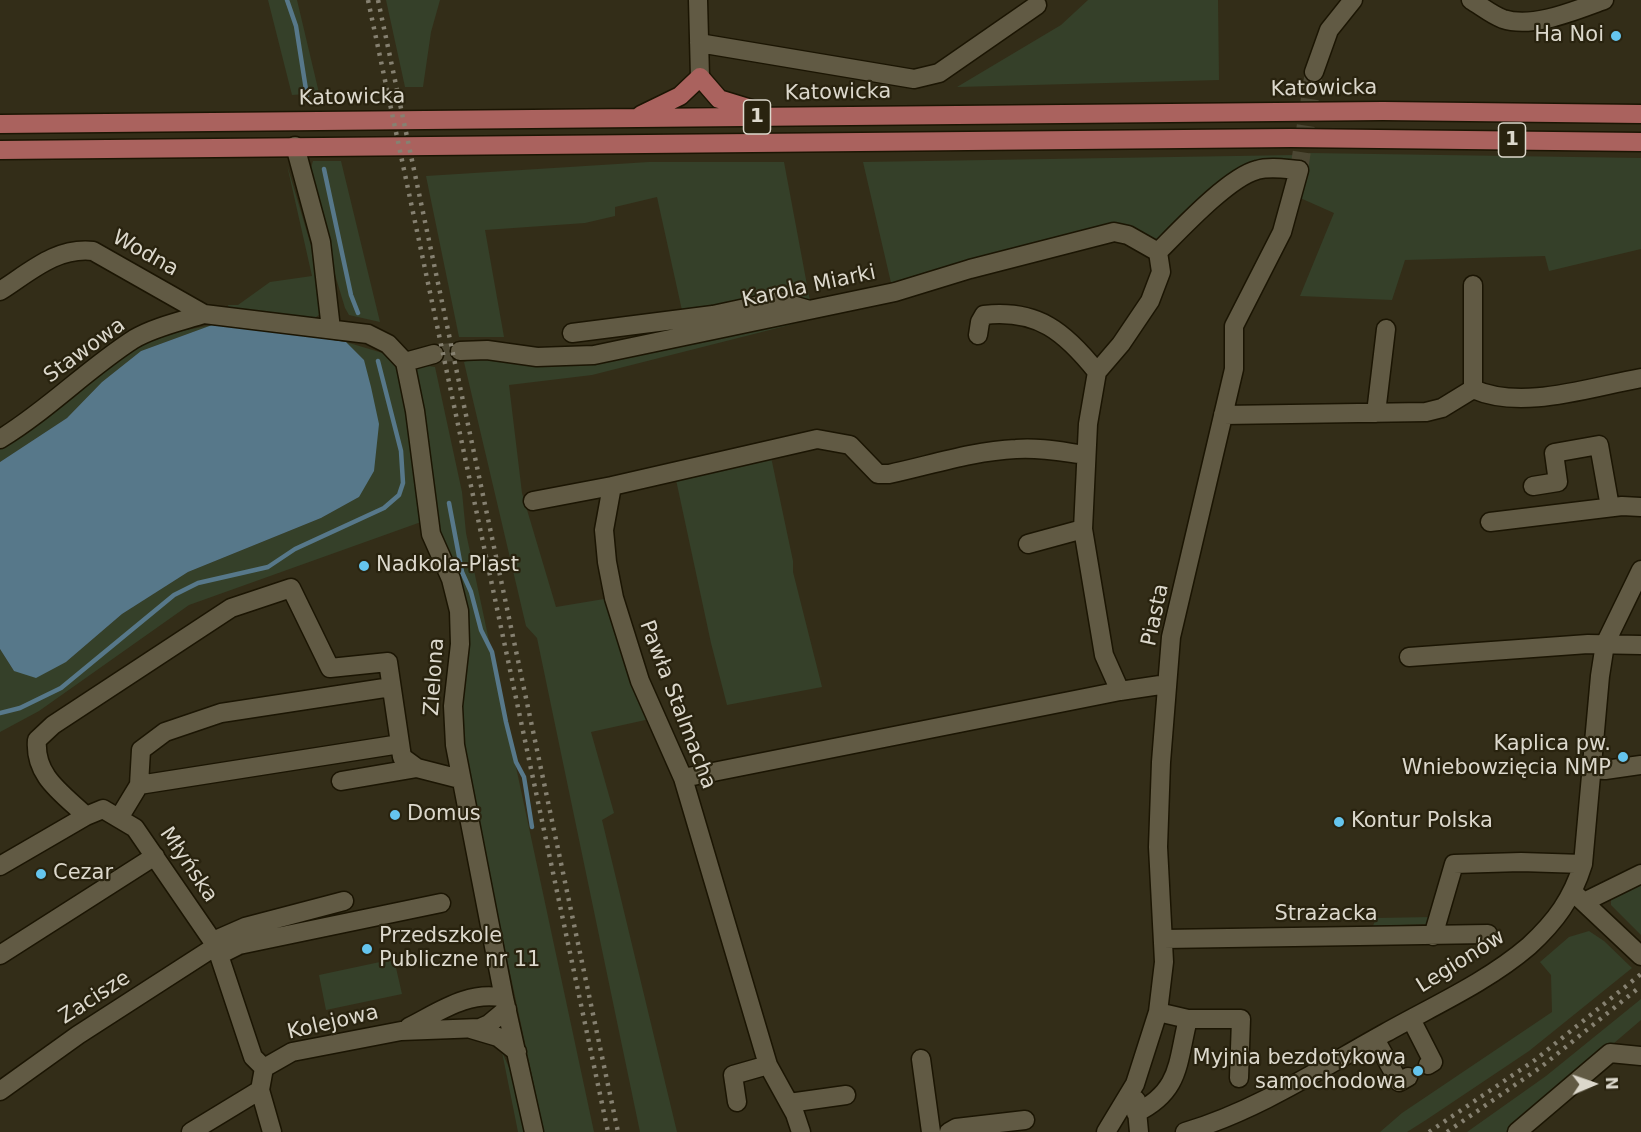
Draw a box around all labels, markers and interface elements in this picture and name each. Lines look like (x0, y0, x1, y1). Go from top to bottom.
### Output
place label: Ha Noi (1534, 23, 1604, 49)
marker: Ha Noi (1609, 29, 1623, 43)
street label: Katowicka (1271, 75, 1377, 103)
street label: Katowicka (785, 79, 891, 107)
street label: Katowicka (299, 84, 405, 112)
road number: 1 (744, 100, 771, 134)
road number: 1 (1498, 123, 1526, 157)
street label: Wodna (107, 226, 183, 282)
street label: Karola Miarki (740, 261, 878, 313)
street label: Stawowa (39, 313, 131, 389)
place label: Nadkola-Plast (376, 553, 519, 579)
marker: Nadkola-Plast (357, 559, 371, 573)
street label: Piasta (1137, 582, 1175, 648)
street label: Pawła Stalmacha (633, 617, 721, 793)
street label: Zielona (420, 637, 450, 717)
place label: Kaplica pw. Wniebowzięcia NMP (1402, 732, 1611, 782)
marker: Kaplica pw. Wniebowzięcia NMP (1616, 750, 1630, 764)
place label: Domus (407, 802, 481, 828)
marker: Domus (388, 808, 402, 822)
place label: Kontur Polska (1351, 809, 1493, 835)
marker: Kontur Polska (1332, 815, 1346, 829)
street label: Młyńska (154, 823, 222, 907)
place label: Cezar (53, 861, 113, 887)
marker: Cezar (34, 867, 48, 881)
street label: Strażacka (1274, 902, 1378, 928)
place label: Przedszkole Publiczne nr 11 (379, 924, 540, 974)
street label: Legionów (1412, 925, 1510, 999)
marker: Przedszkole Publiczne nr 11 (360, 942, 374, 956)
street label: Zacisze (55, 966, 135, 1030)
street label: Kolejowa (285, 1000, 381, 1046)
place label: Myjnia bezdotykowa samochodowa (1193, 1046, 1406, 1096)
north arrow (1563, 1054, 1623, 1114)
marker: Myjnia bezdotykowa samochodowa (1411, 1064, 1425, 1078)
text: N (1602, 1076, 1621, 1090)

